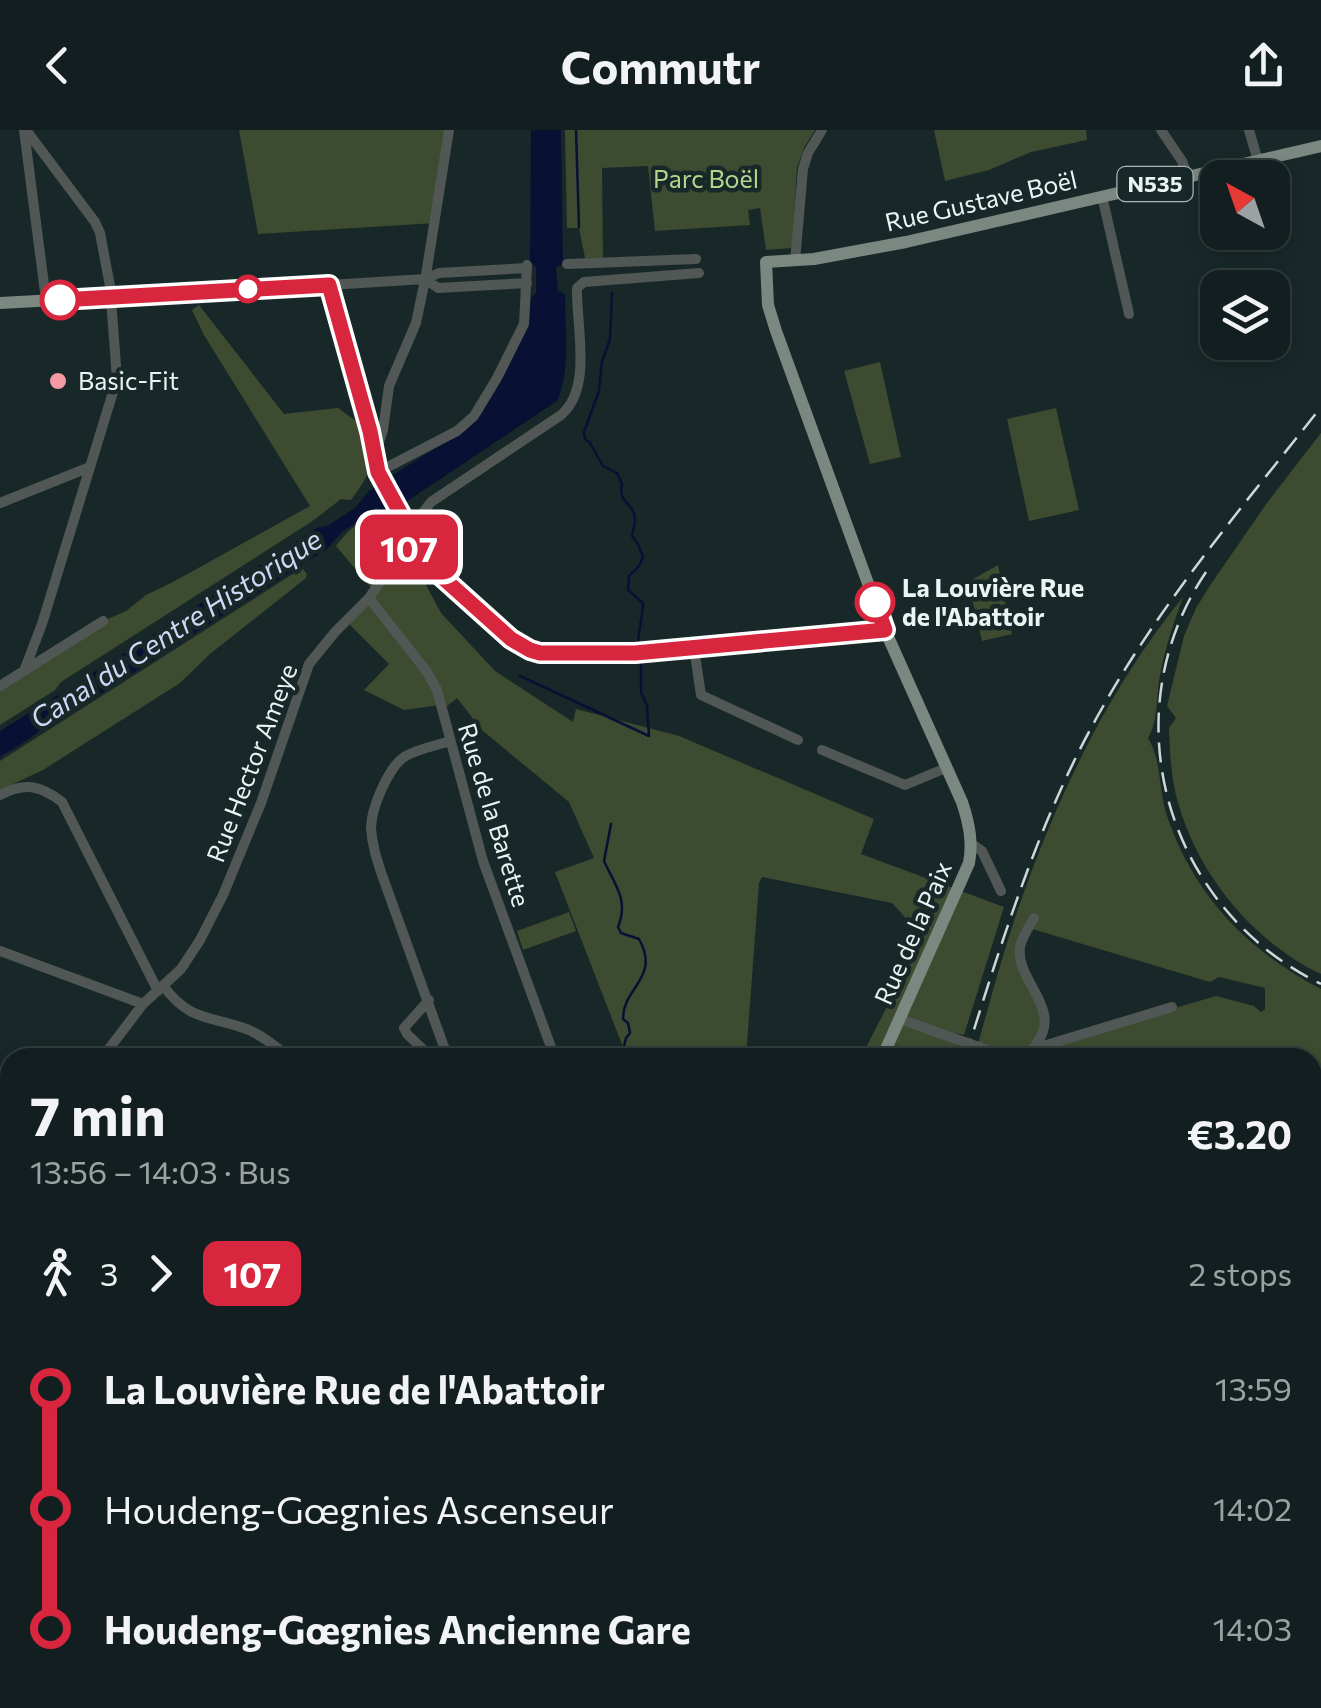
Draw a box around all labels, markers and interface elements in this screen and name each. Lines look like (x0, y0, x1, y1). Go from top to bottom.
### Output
icon: back (30, 38, 85, 93)
text: Commutr (561, 38, 760, 93)
icon: share (1236, 38, 1291, 93)
north arrow (1200, 160, 1290, 250)
map controls (1200, 160, 1290, 360)
park label: Parc Boël (653, 163, 759, 193)
street label: Rue Gustave Boël (882, 163, 1080, 237)
road number: N535 (1118, 167, 1192, 201)
button: layers (1200, 270, 1290, 360)
unlabelled marker (235, 276, 261, 302)
unlabelled marker (41, 281, 79, 319)
place label: Basic-Fit (78, 365, 179, 395)
marker: Basic-Fit (47, 370, 69, 392)
line badge: 107 (352, 514, 466, 580)
water label: Canal du Centre Historique (23, 521, 328, 735)
text: 107 (380, 526, 438, 569)
place label: La Louvière Rue de l'Abattoir (902, 572, 1084, 631)
marker: La Louvière Rue de l'Abattoir (856, 583, 894, 621)
street label: Rue Hector Ameye (199, 659, 303, 866)
street label: Rue de la Barette (453, 719, 537, 910)
street label: Rue de la Paix (867, 856, 957, 1009)
text: 7 min (30, 1080, 166, 1147)
text: €3.20 (1187, 1110, 1292, 1157)
text: 13:56 – 14:03 · Bus (30, 1151, 291, 1191)
icon: walk (30, 1246, 85, 1301)
icon: forward (133, 1246, 188, 1301)
text: 107 (223, 1252, 281, 1295)
text: 3 (100, 1253, 118, 1293)
text: 2 stops (1188, 1253, 1292, 1293)
text: La Louvière Rue de l'Abattoir (104, 1365, 605, 1412)
text: 13:59 (1215, 1368, 1292, 1408)
text: Houdeng-Gœgnies Ascenseur (104, 1485, 614, 1532)
text: 14:02 (1213, 1488, 1292, 1528)
text: Houdeng-Gœgnies Ancienne Gare (104, 1605, 691, 1652)
text: 14:03 (1213, 1608, 1292, 1648)

